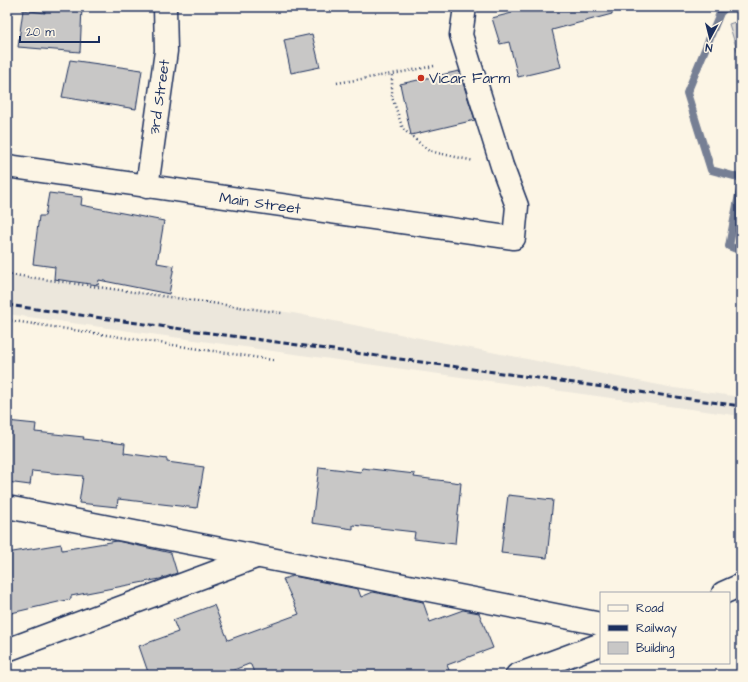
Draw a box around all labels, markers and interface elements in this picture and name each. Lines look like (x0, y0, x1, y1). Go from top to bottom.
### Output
scale bar (20, 18, 99, 44)
north arrow (690, 18, 730, 58)
text: 20 m (26, 24, 55, 41)
text: N (704, 40, 713, 55)
street label: 3rd Street (144, 58, 175, 136)
place label: Vicar Farm (429, 68, 510, 89)
marker: Vicar Farm (416, 73, 426, 83)
street label: Main Street (218, 187, 302, 220)
legend (600, 592, 730, 664)
text: Road (636, 600, 664, 617)
text: Railway (636, 620, 677, 638)
text: Building (636, 640, 674, 658)

